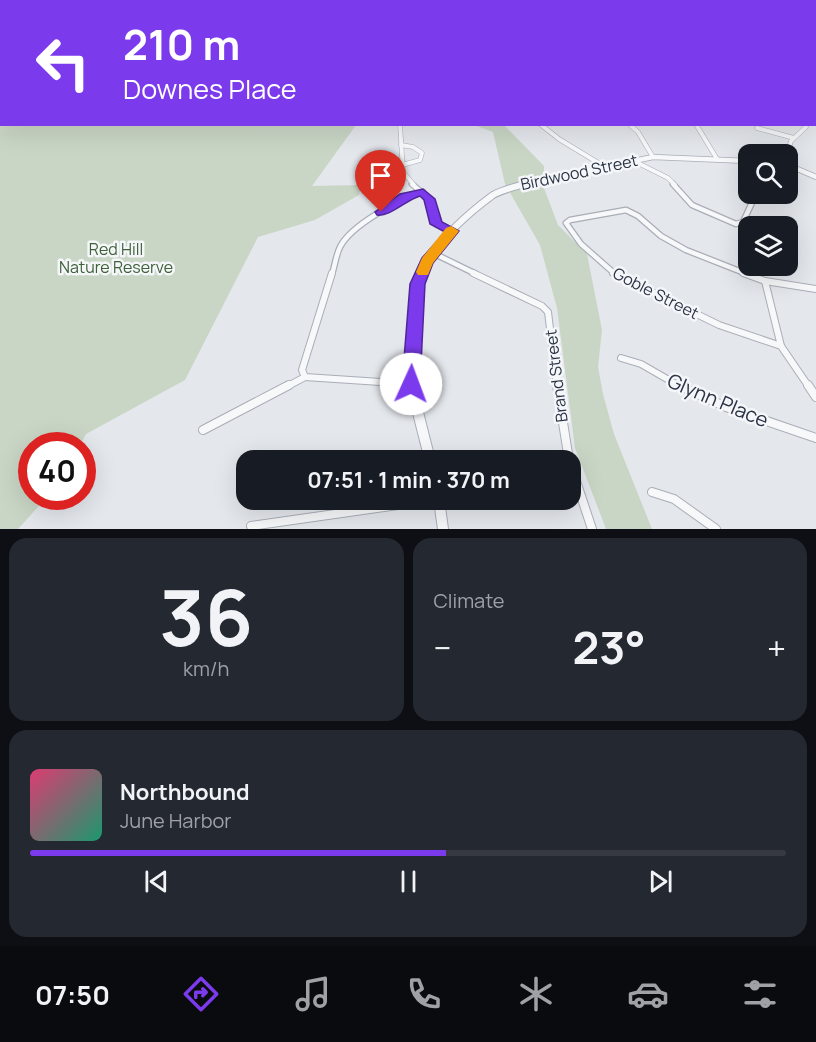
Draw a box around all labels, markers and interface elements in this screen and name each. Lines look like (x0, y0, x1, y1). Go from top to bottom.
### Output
text: 210 m (123, 15, 240, 73)
icon: left (24, 24, 102, 102)
text: Downes Place (123, 70, 297, 107)
map controls (738, 144, 798, 276)
button: search (738, 144, 798, 204)
street label: Birdwood Street (518, 149, 640, 195)
pin (355, 150, 406, 212)
icon: arrive (364, 159, 397, 192)
button: layers (738, 216, 798, 276)
park label: Red Hill Nature Reserve (59, 238, 173, 278)
street label: Goble Street (609, 262, 703, 324)
street label: Brand Street (539, 328, 573, 424)
position arrow (379, 352, 443, 416)
street label: Glynn Place (663, 367, 773, 433)
speed limit sign: 40 (18, 432, 96, 510)
text: 07:51 · 1 min · 370 m (307, 465, 510, 495)
text: 36 (159, 563, 253, 669)
text: Climate (434, 587, 505, 614)
text: 23° (573, 616, 646, 678)
text: − (434, 625, 451, 670)
text: + (767, 625, 786, 670)
text: km/h (183, 655, 230, 682)
text: Northbound (120, 777, 250, 807)
text: June Harbor (120, 807, 232, 834)
icon: previous (140, 865, 173, 898)
icon: pause (392, 865, 425, 898)
icon: next (644, 865, 677, 898)
icon: directions (180, 973, 222, 1015)
icon: music (292, 973, 334, 1015)
icon: phone (403, 973, 445, 1015)
icon: climate (515, 973, 557, 1015)
icon: car (627, 973, 669, 1015)
icon: filters (739, 973, 781, 1015)
text: 07:50 (35, 976, 110, 1013)

